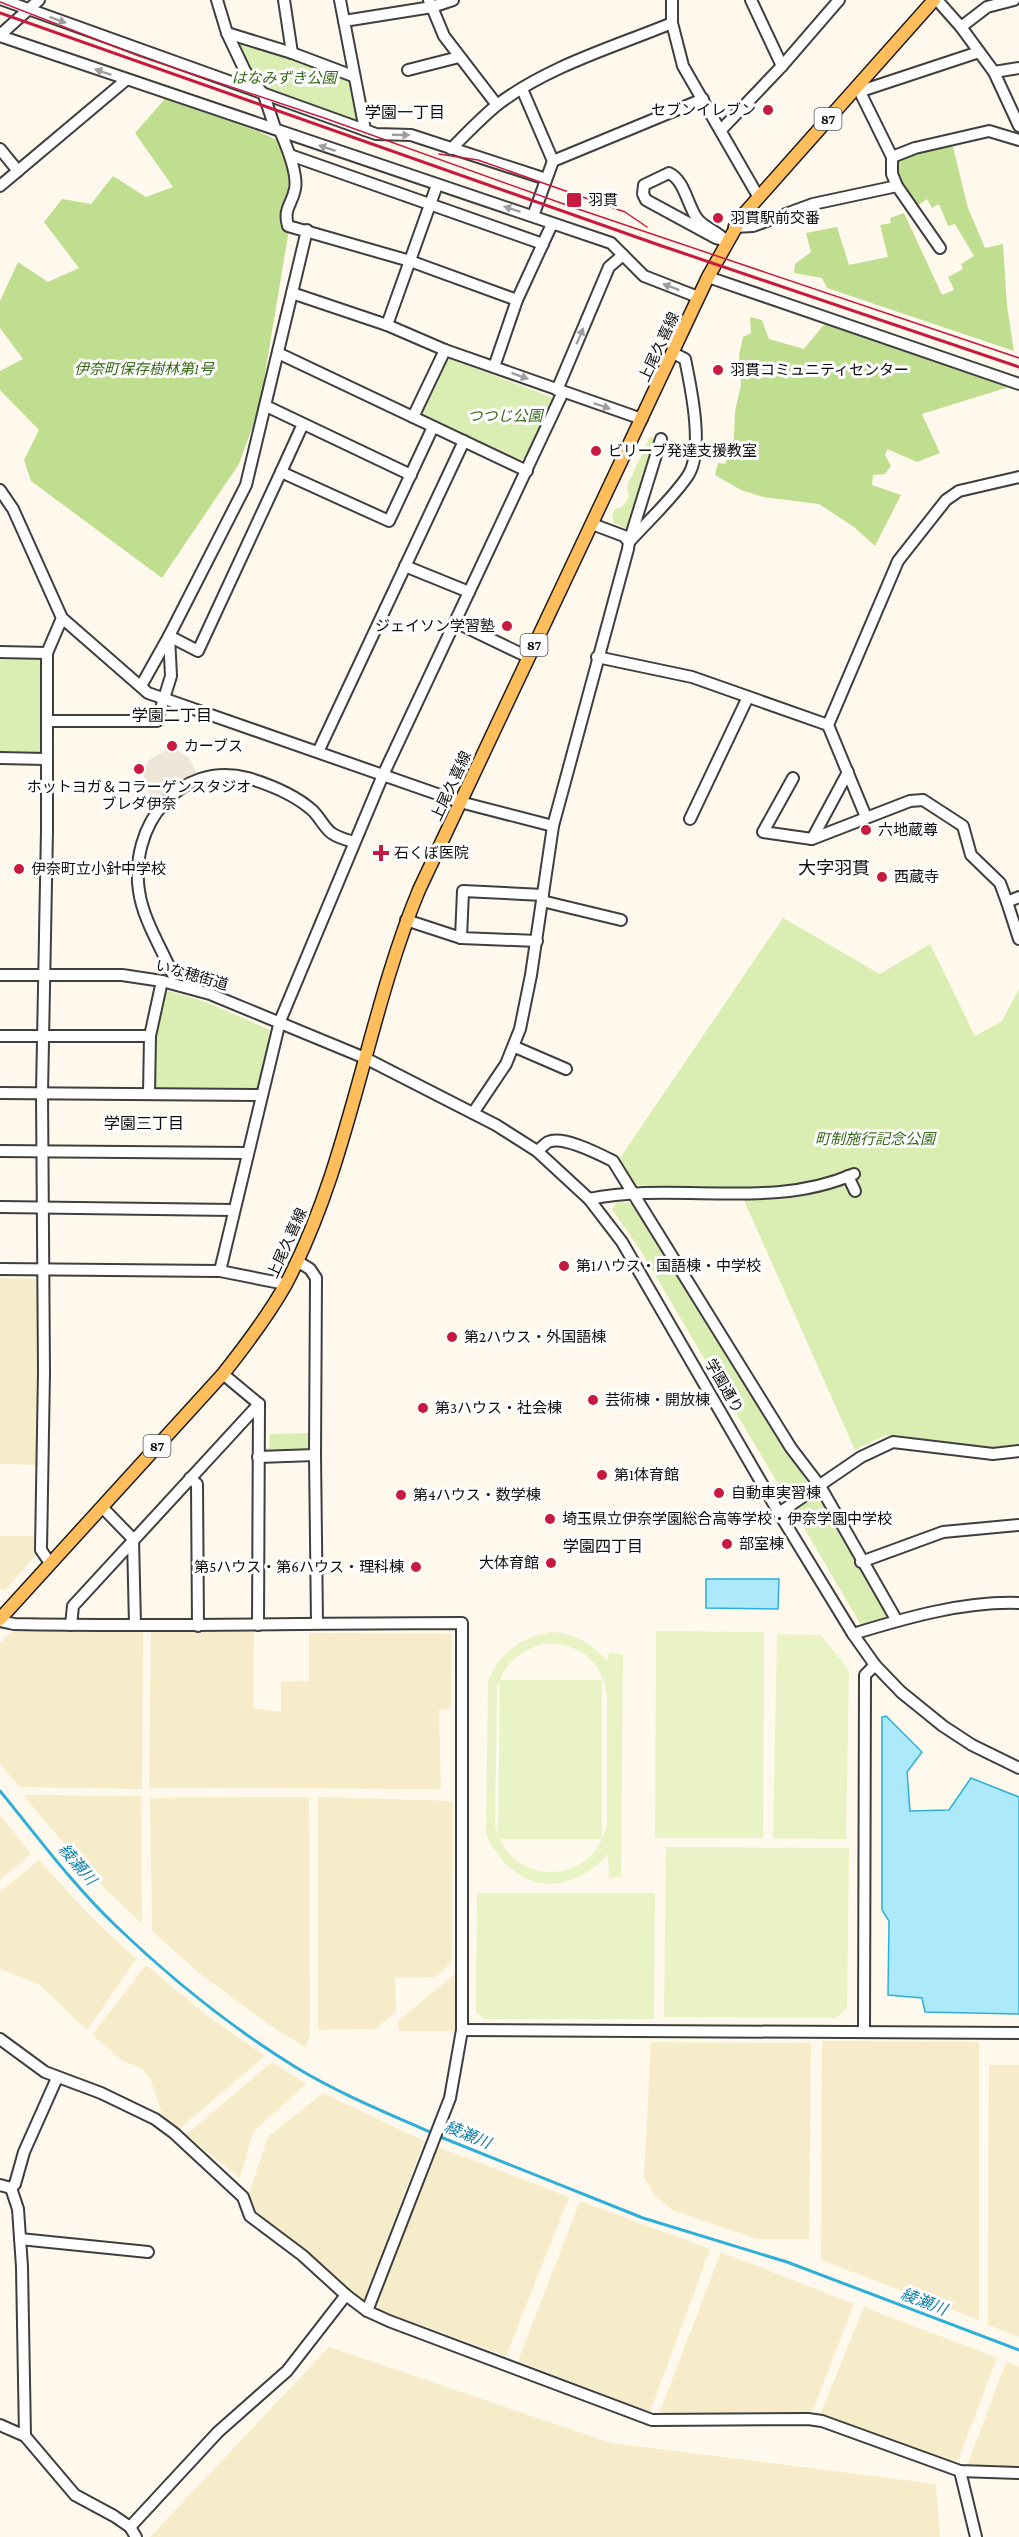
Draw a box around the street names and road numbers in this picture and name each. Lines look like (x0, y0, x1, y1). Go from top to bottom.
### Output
road number: 87 (814, 108, 842, 130)
street label: 上尾久喜線 (636, 310, 682, 384)
road number: 87 (520, 634, 548, 656)
street label: 上尾久喜線 (428, 749, 474, 823)
street label: いな穂街道 (154, 957, 230, 993)
street label: 上尾久喜線 (264, 1205, 310, 1281)
street label: 学園通り (702, 1356, 746, 1416)
road number: 87 (144, 1435, 170, 1457)

